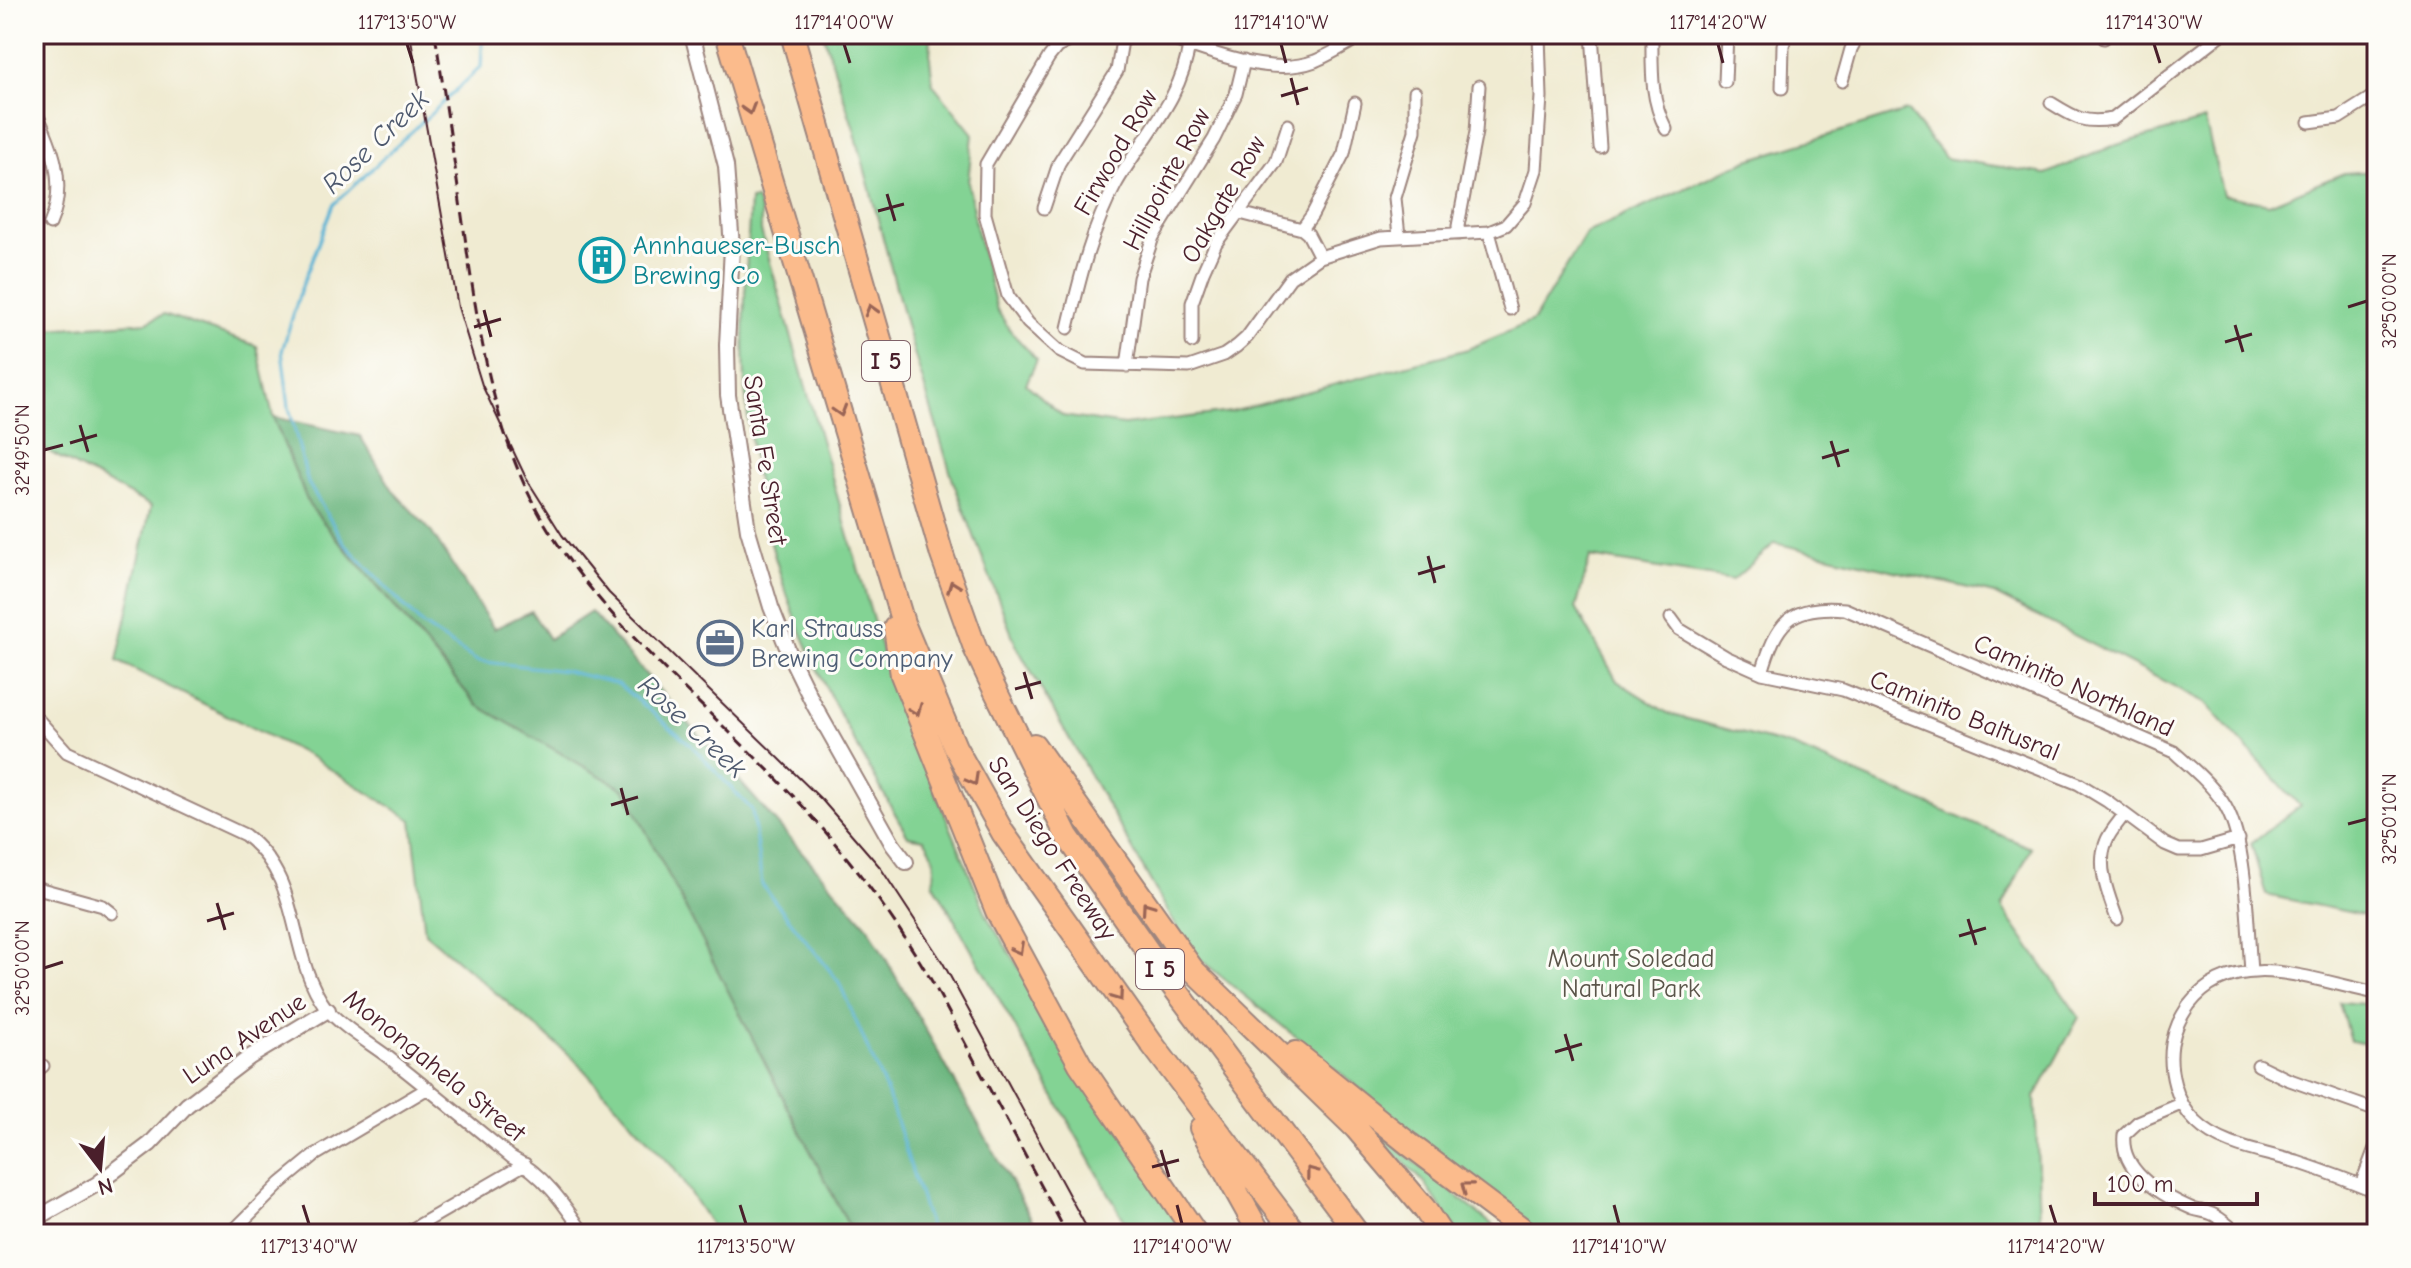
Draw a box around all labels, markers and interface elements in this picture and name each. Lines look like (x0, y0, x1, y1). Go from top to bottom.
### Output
text: 117°13'50"W (358, 11, 457, 34)
text: 117°14'00"W (795, 11, 894, 34)
text: 117°14'10"W (1234, 11, 1329, 34)
text: 117°14'20"W (1669, 11, 1767, 34)
text: 117°14'30"W (2106, 11, 2203, 34)
water label: Rose Creek (316, 83, 436, 200)
street label: Firwood Row (1068, 84, 1164, 221)
one-way arrow (740, 101, 756, 115)
street label: Hillpointe Row (1117, 103, 1217, 256)
street label: Oakgate Row (1175, 130, 1273, 269)
place label: Annhaueser-Busch Brewing Co (633, 231, 841, 291)
building icon: Annhaueser-Busch Brewing Co (578, 236, 626, 284)
text: 32°50'00"N (2378, 253, 2401, 349)
one-way arrow (864, 303, 880, 317)
road number: I 5 (862, 341, 910, 381)
street label: Santa Fe Street (737, 373, 793, 549)
text: 32°49'50"N (11, 404, 34, 496)
one-way arrow (831, 404, 847, 418)
one-way arrow (946, 579, 963, 593)
place label: Karl Strauss Brewing Company (751, 614, 953, 674)
office icon: Karl Strauss Brewing Company (696, 619, 744, 667)
street label: Caminito Northland (1969, 628, 2178, 744)
street label: Caminito Baltusral (1865, 664, 2064, 768)
water label: Rose Creek (632, 669, 753, 785)
one-way arrow (906, 702, 923, 716)
street label: San Diego Freeway (981, 751, 1123, 946)
one-way arrow (963, 771, 979, 786)
text: 32°50'10"N (2378, 773, 2401, 865)
one-way arrow (1142, 902, 1157, 916)
text: 32°50'00"N (11, 920, 34, 1016)
one-way arrow (1008, 941, 1023, 955)
park label: Mount Soledad Natural Park (1547, 944, 1715, 1004)
road number: I 5 (1136, 949, 1184, 989)
street label: Monongahela Street (337, 983, 532, 1149)
street label: Luna Avenue (177, 987, 312, 1091)
one-way arrow (1108, 987, 1123, 1001)
north arrow (60, 1128, 140, 1208)
scale bar (2095, 1156, 2257, 1206)
one-way arrow (1306, 1166, 1321, 1180)
text: 100 m (2107, 1170, 2174, 1198)
text: N (95, 1172, 116, 1201)
one-way arrow (1460, 1183, 1475, 1197)
text: 117°13'40"W (261, 1235, 358, 1258)
text: 117°13'50"W (697, 1235, 796, 1258)
text: 117°14'00"W (1133, 1235, 1232, 1258)
text: 117°14'10"W (1572, 1235, 1667, 1258)
text: 117°14'20"W (2007, 1235, 2105, 1258)

